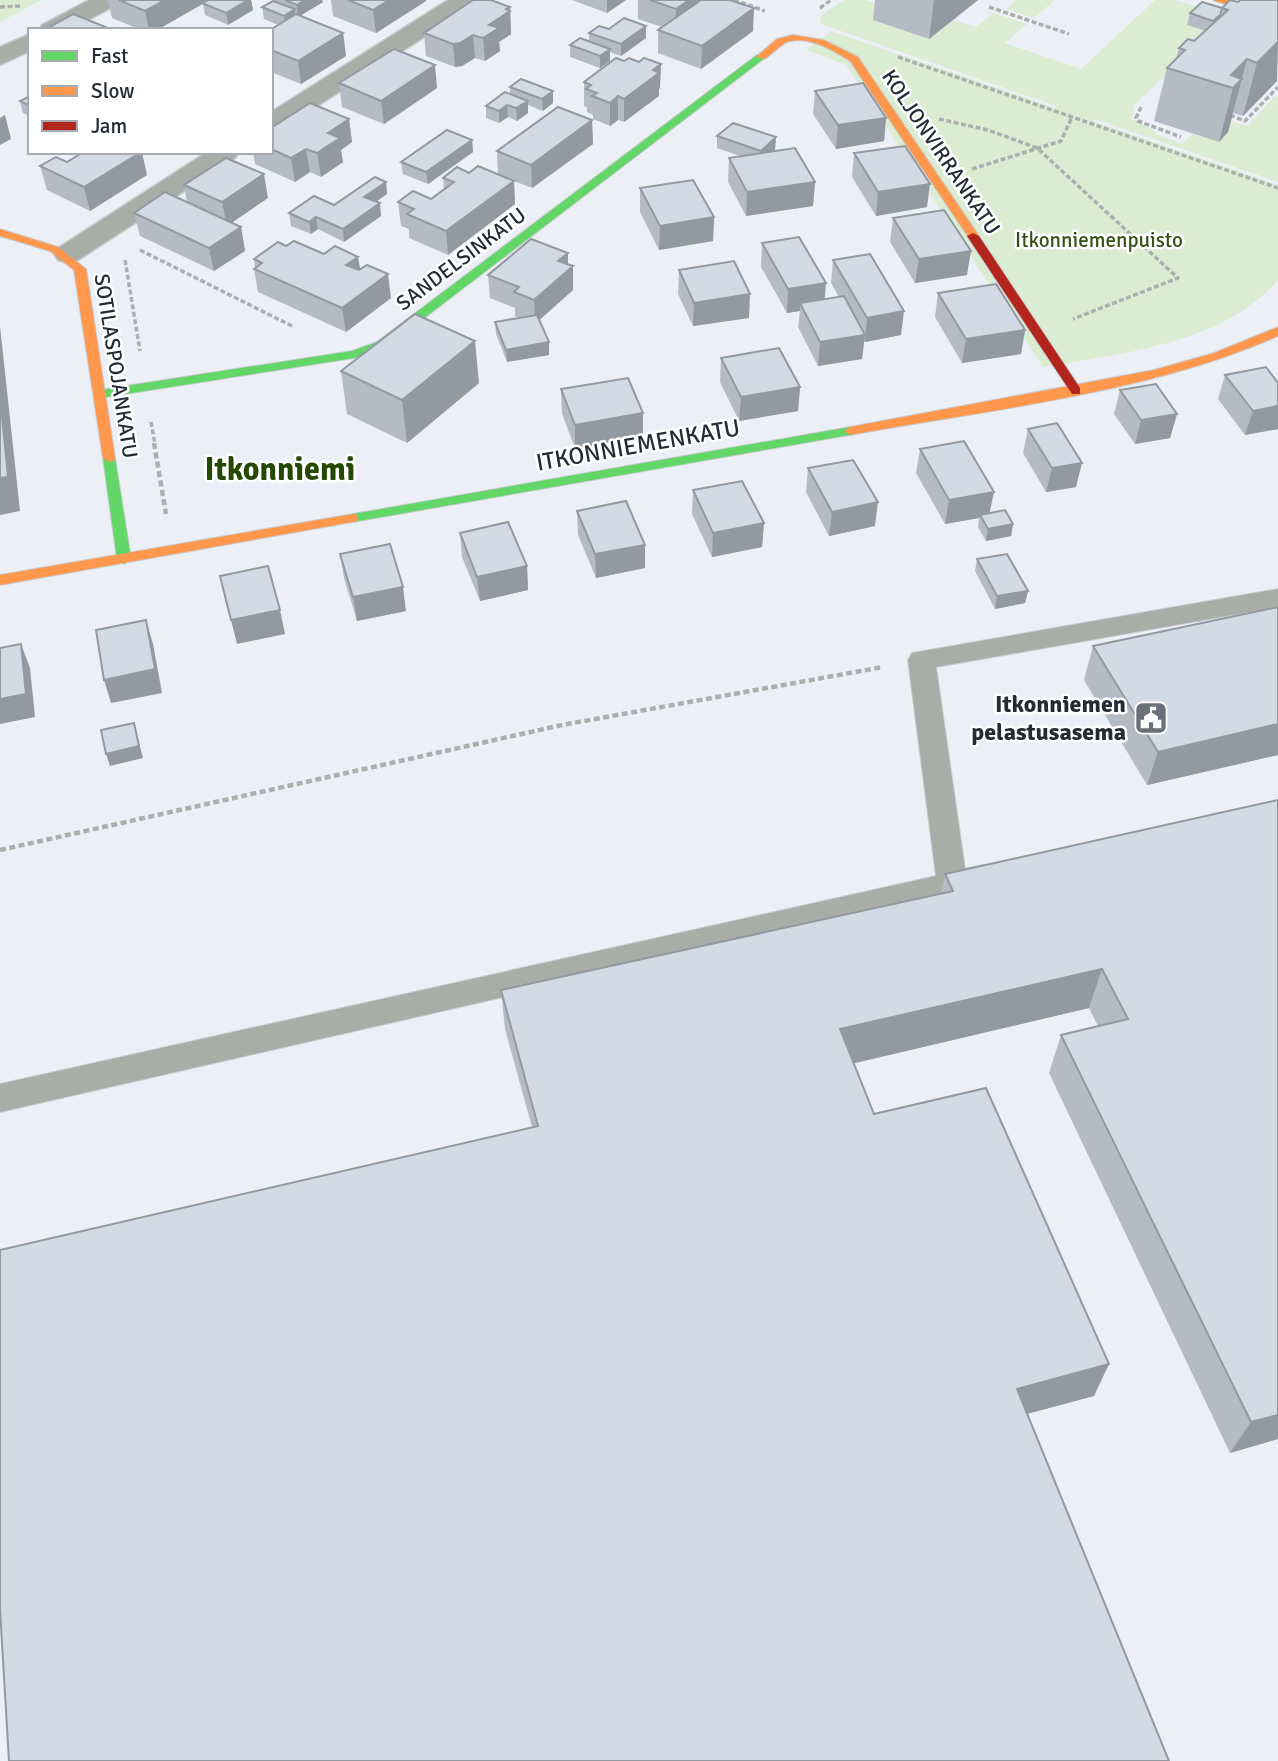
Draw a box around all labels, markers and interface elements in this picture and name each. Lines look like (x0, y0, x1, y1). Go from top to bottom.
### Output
legend (28, 28, 273, 154)
text: Fast (91, 43, 128, 69)
street label: KOLJONVIRRANKATU (876, 65, 1006, 239)
text: Slow (91, 78, 135, 104)
text: Jam (91, 113, 127, 139)
street label: SANDELSINKATU (391, 202, 531, 316)
park label: Itkonniemenpuisto (1015, 227, 1183, 253)
street label: SOTILASPOJANKATU (89, 272, 143, 460)
street label: ITKONNIEMENKATU (534, 412, 742, 478)
district label: Itkonniemi (205, 450, 355, 489)
place label: Itkonniemen pelastusasema (971, 689, 1126, 747)
public building icon: Itkonniemen pelastusasema (1132, 699, 1170, 737)

